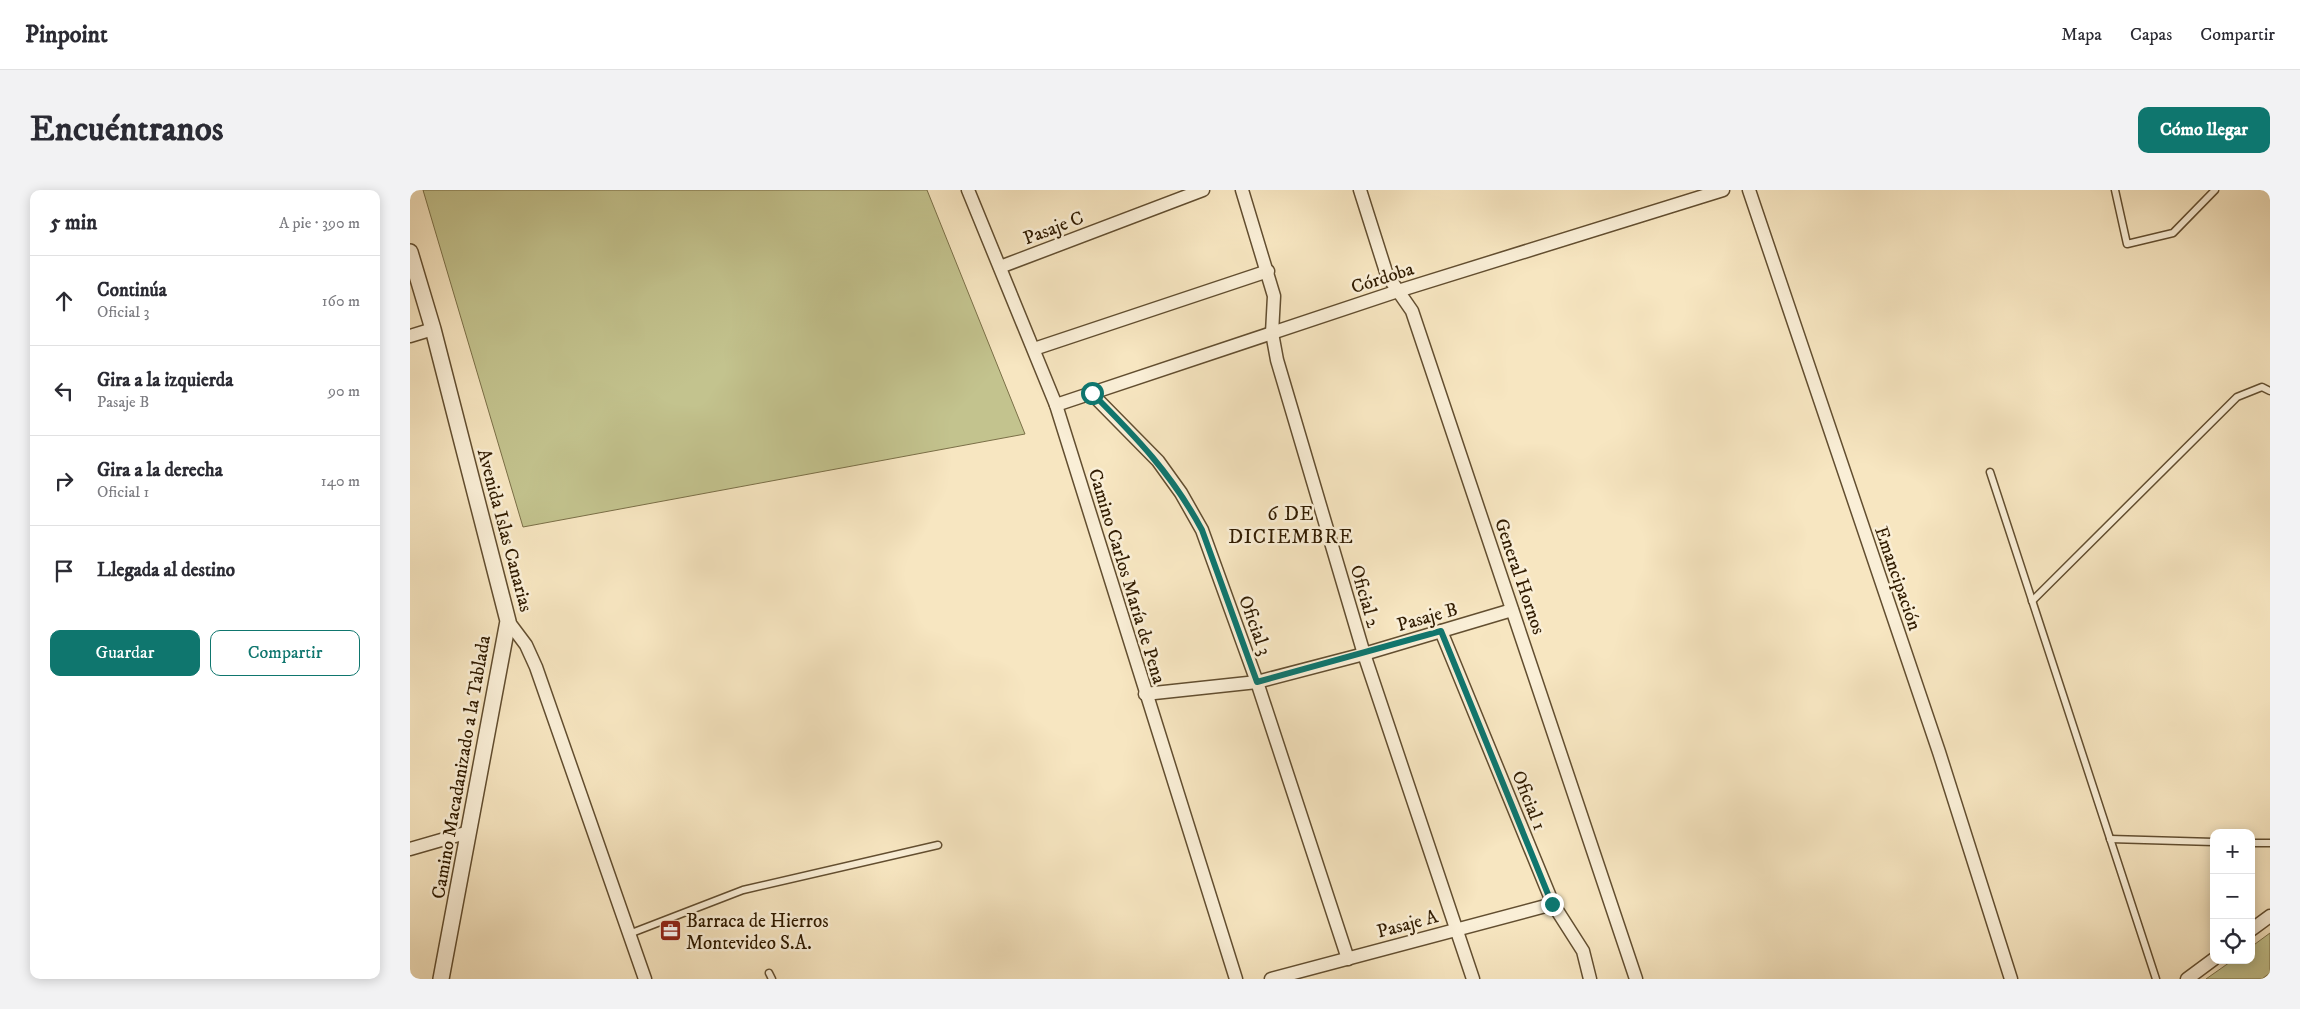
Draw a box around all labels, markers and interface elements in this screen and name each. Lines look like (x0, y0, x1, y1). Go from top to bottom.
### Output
text: Pinpoint (25, 20, 108, 50)
text: Mapa (2061, 24, 2102, 46)
text: Capas (2130, 24, 2172, 46)
text: Compartir (2200, 24, 2275, 46)
button: Cómo llegar (2138, 107, 2270, 153)
text: Encuéntranos (30, 108, 224, 152)
street label: Pasaje C (1020, 206, 1087, 250)
text: 5 min (50, 210, 97, 236)
text: A pie · 390 m (279, 213, 360, 233)
street label: Córdoba (1348, 258, 1417, 299)
text: Continúa (97, 279, 167, 302)
icon: ahead (50, 287, 78, 315)
text: 160 m (322, 291, 360, 311)
text: Oficial 3 (97, 302, 149, 322)
text: Gira a la izquierda (97, 369, 233, 392)
icon: left (50, 377, 78, 405)
text: 90 m (328, 381, 360, 401)
route start (1081, 382, 1104, 405)
text: Pasaje B (97, 392, 149, 412)
street label: Avenida Islas Canarias (472, 446, 537, 614)
text: Gira a la derecha (97, 459, 223, 482)
street label: Camino Carlos María de Pena (1083, 466, 1170, 687)
icon: right (50, 467, 78, 495)
text: 140 m (321, 471, 360, 491)
text: Oficial 1 (97, 482, 149, 502)
district label: 6 DE DICIEMBRE (1228, 502, 1354, 550)
street label: General Hornos (1489, 515, 1550, 638)
street label: Emancipación (1869, 523, 1926, 634)
icon: arrive (50, 557, 78, 585)
text: Llegada al destino (97, 559, 235, 582)
street label: Oficial 2 (1345, 562, 1385, 631)
street label: Oficial 3 (1233, 592, 1276, 659)
street label: Pasaje B (1394, 598, 1460, 637)
button: Guardar (50, 630, 200, 676)
button: Compartir (210, 630, 360, 676)
street label: Camino Macadanizado a la Tablada (427, 634, 496, 901)
street label: Oficial 1 (1506, 767, 1551, 834)
map controls (2210, 829, 2255, 964)
button: + (2210, 829, 2255, 874)
button: − (2210, 874, 2255, 919)
route end (1541, 893, 1564, 916)
street label: Pasaje A (1374, 905, 1441, 944)
place label: Barraca de Hierros Montevideo S.A. (686, 910, 829, 955)
office icon: Barraca de Hierros Montevideo S.A. (658, 919, 682, 943)
button: locate (2210, 919, 2255, 964)

